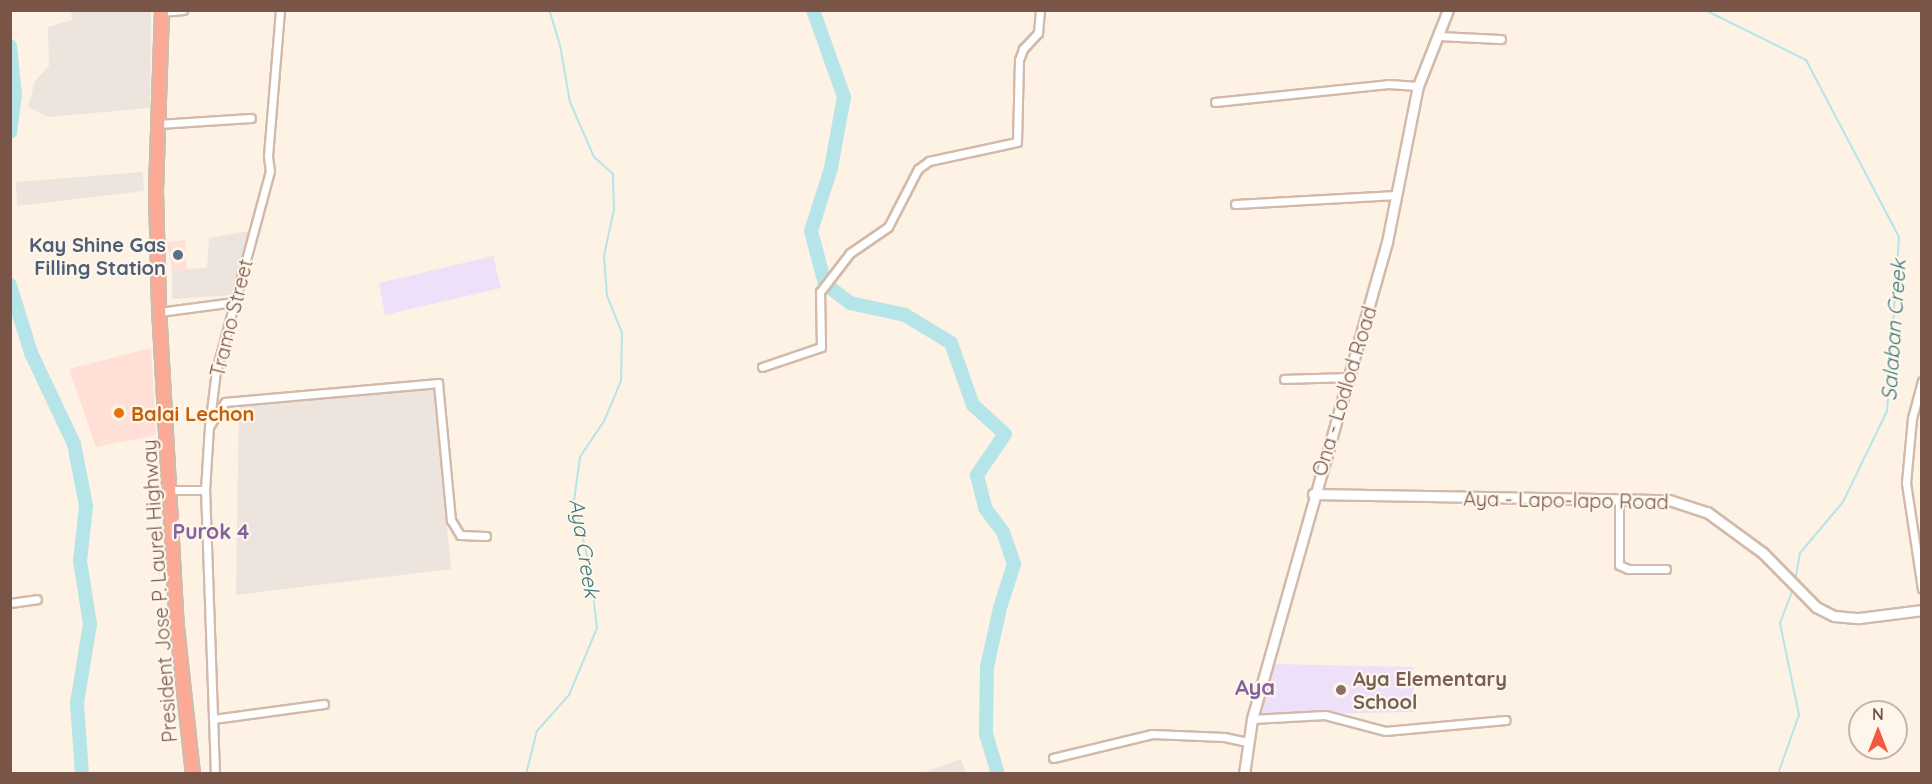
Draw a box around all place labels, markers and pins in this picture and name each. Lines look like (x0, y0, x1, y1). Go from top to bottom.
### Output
place label: Kay Shine Gas Filling Station (29, 232, 166, 279)
marker: Kay Shine Gas Filling Station (171, 248, 185, 262)
place label: Balai Lechon (131, 401, 254, 425)
marker: Balai Lechon (112, 406, 126, 420)
place label: Aya Elementary School (1353, 666, 1507, 713)
marker: Aya Elementary School (1334, 683, 1348, 697)

